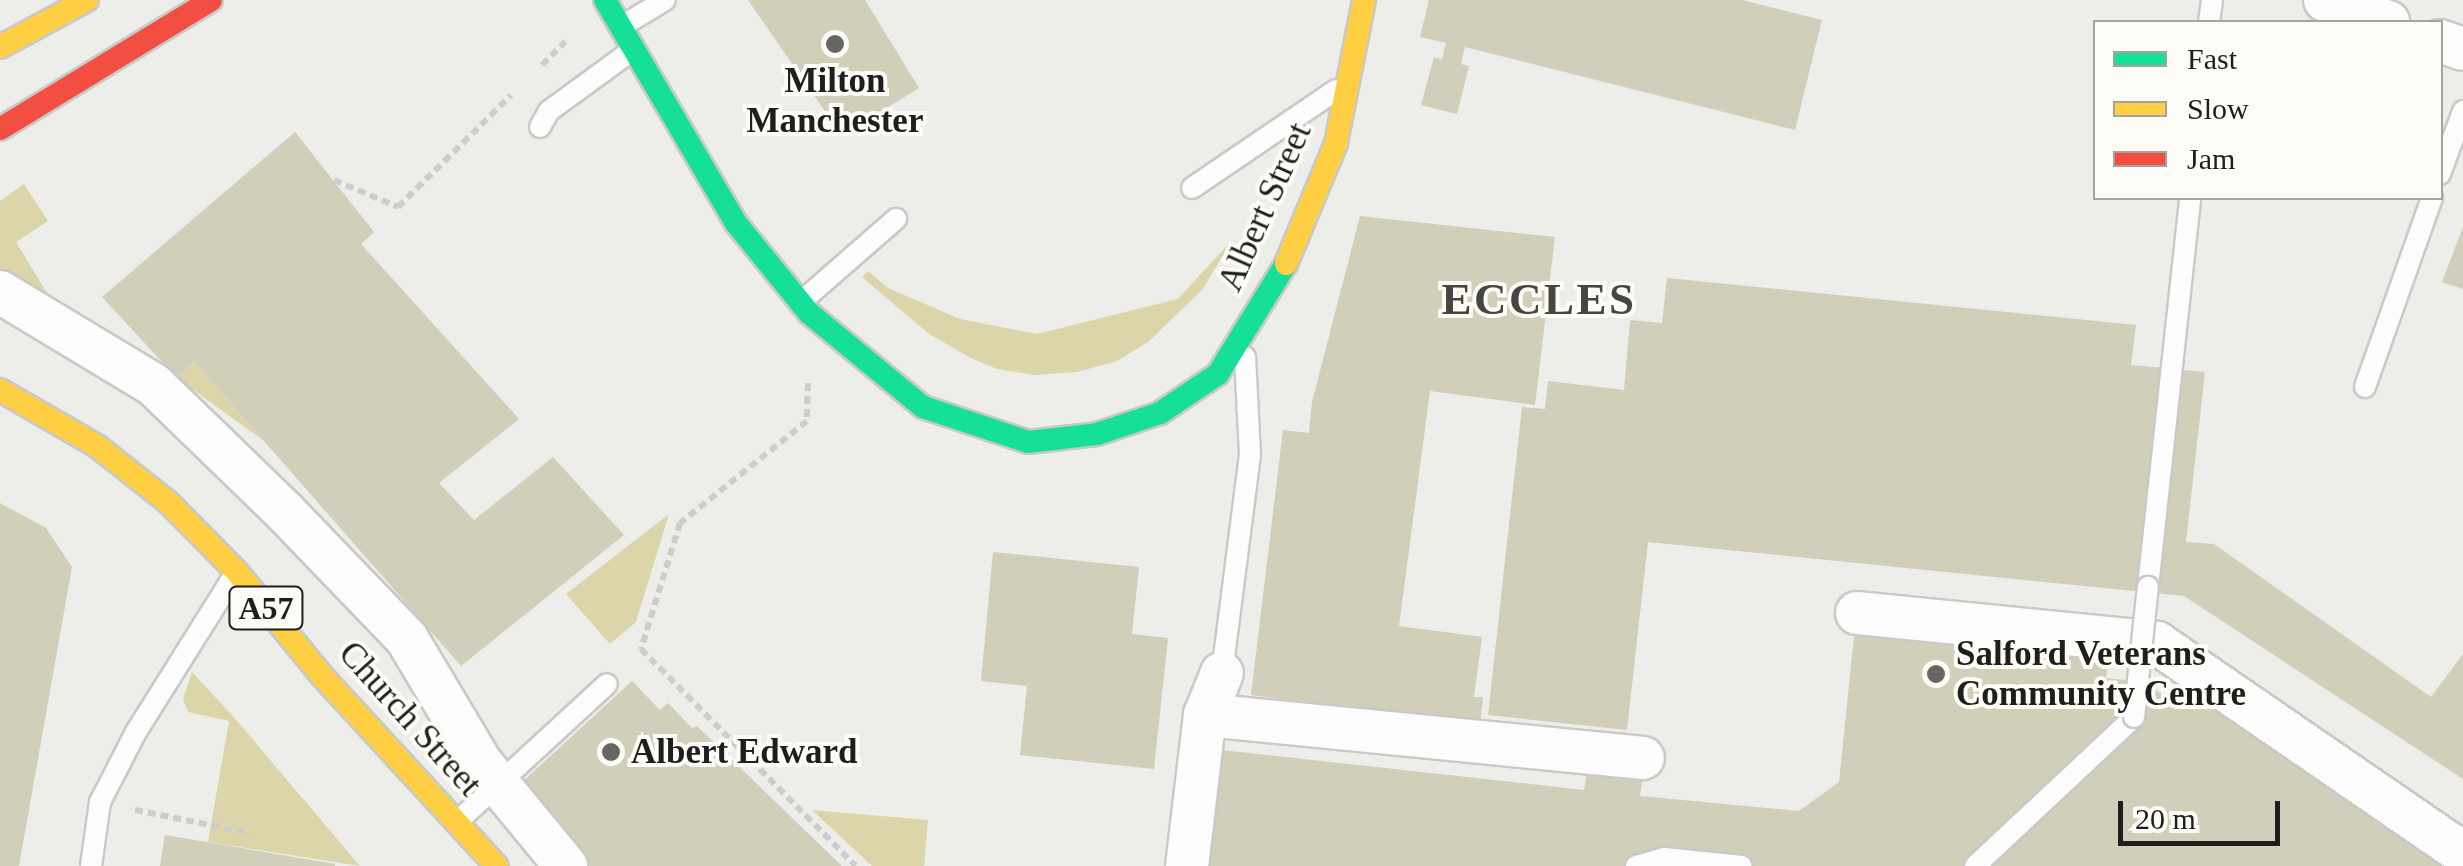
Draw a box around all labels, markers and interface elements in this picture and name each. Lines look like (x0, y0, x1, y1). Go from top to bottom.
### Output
legend (2093, 20, 2443, 200)
marker: Milton Manchester (824, 33, 846, 55)
text: Fast (2187, 42, 2237, 75)
place label: Milton Manchester (747, 60, 923, 142)
text: Slow (2187, 92, 2249, 125)
street label: Albert Street (1209, 116, 1321, 298)
text: Jam (2187, 142, 2235, 175)
district label: ECCLES (1441, 273, 1637, 327)
road number: A57 (226, 581, 306, 635)
street label: Church Street (330, 633, 490, 805)
place label: Salford Veterans Community Centre (1956, 633, 2246, 715)
marker: Salford Veterans Community Centre (1925, 663, 1947, 685)
place label: Albert Edward (631, 731, 858, 773)
marker: Albert Edward (600, 741, 622, 763)
scale bar (2123, 781, 2286, 843)
text: 20 m (2135, 802, 2196, 835)

